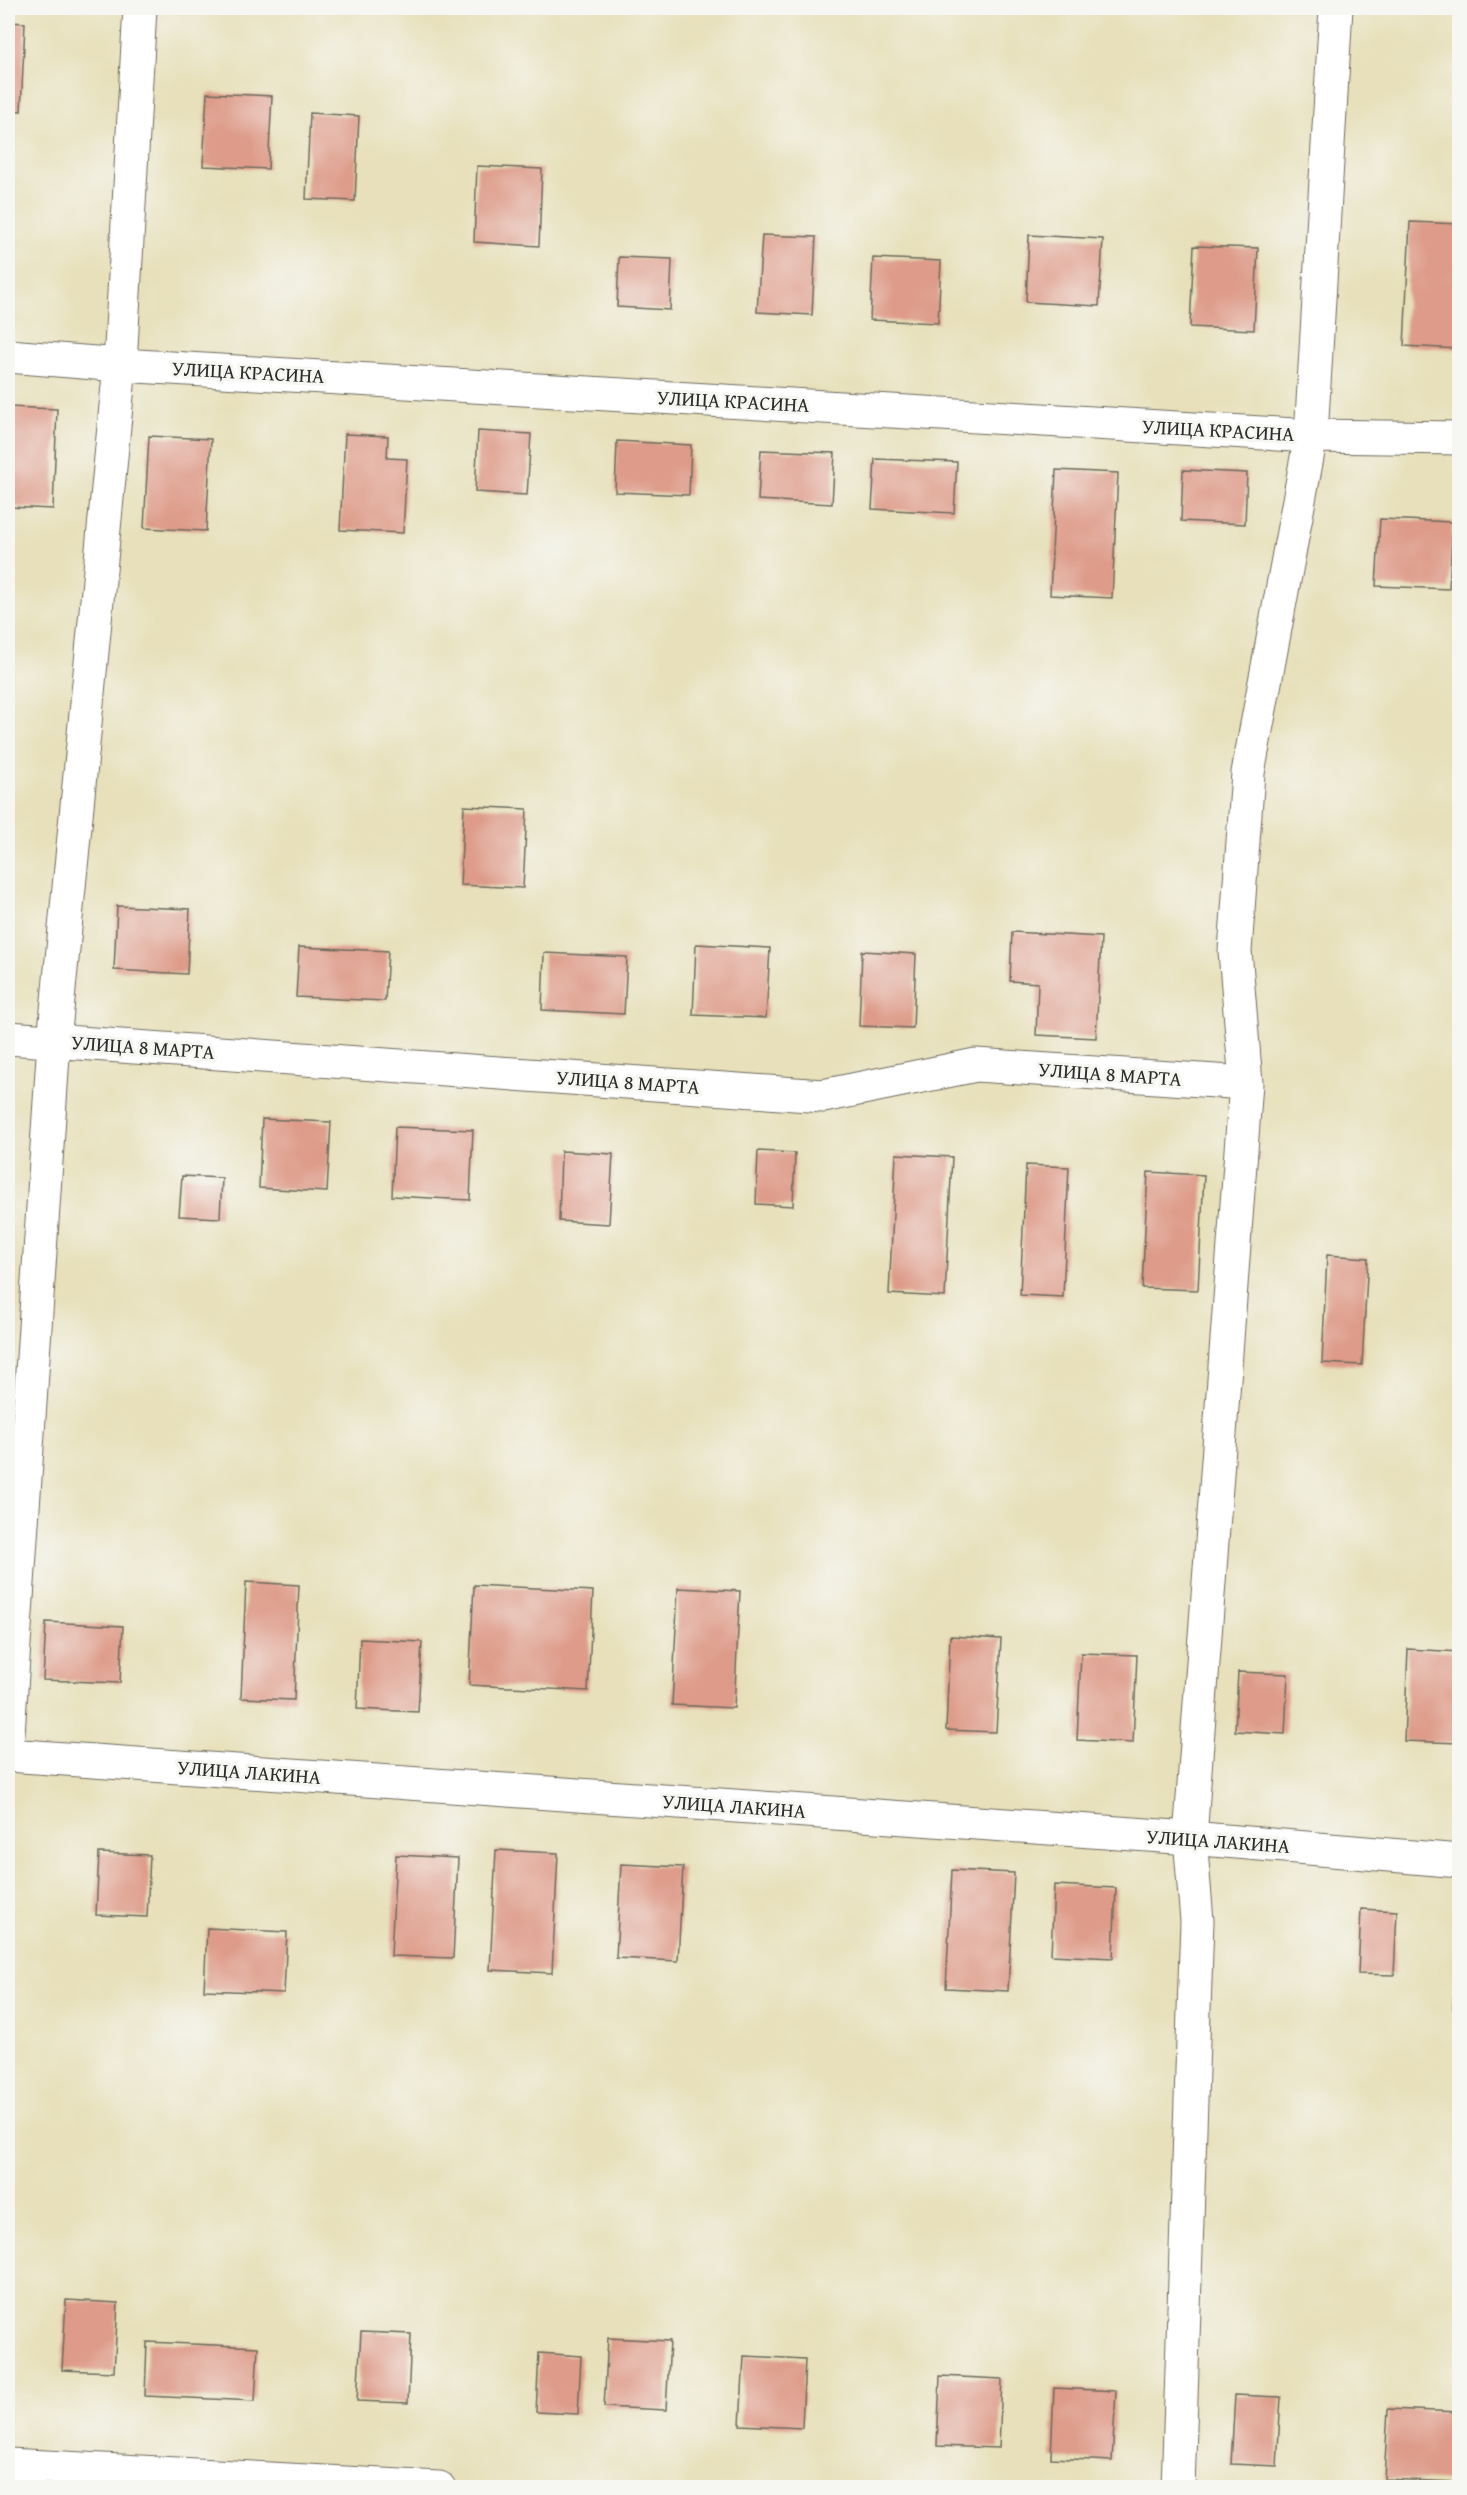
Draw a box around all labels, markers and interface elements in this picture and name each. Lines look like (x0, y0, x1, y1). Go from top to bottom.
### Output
street label: УЛИЦА КРАСИНА (171, 353, 325, 390)
street label: УЛИЦА КРАСИНА (656, 382, 810, 419)
street label: УЛИЦА КРАСИНА (1141, 411, 1295, 448)
street label: УЛИЦА 8 МАРТА (70, 1027, 216, 1066)
street label: УЛИЦА 8 МАРТА (1037, 1054, 1183, 1093)
street label: УЛИЦА 8 МАРТА (555, 1062, 701, 1101)
street label: УЛИЦА ЛАКИНА (176, 1752, 322, 1791)
street label: УЛИЦА ЛАКИНА (661, 1786, 807, 1825)
street label: УЛИЦА ЛАКИНА (1145, 1821, 1291, 1860)

